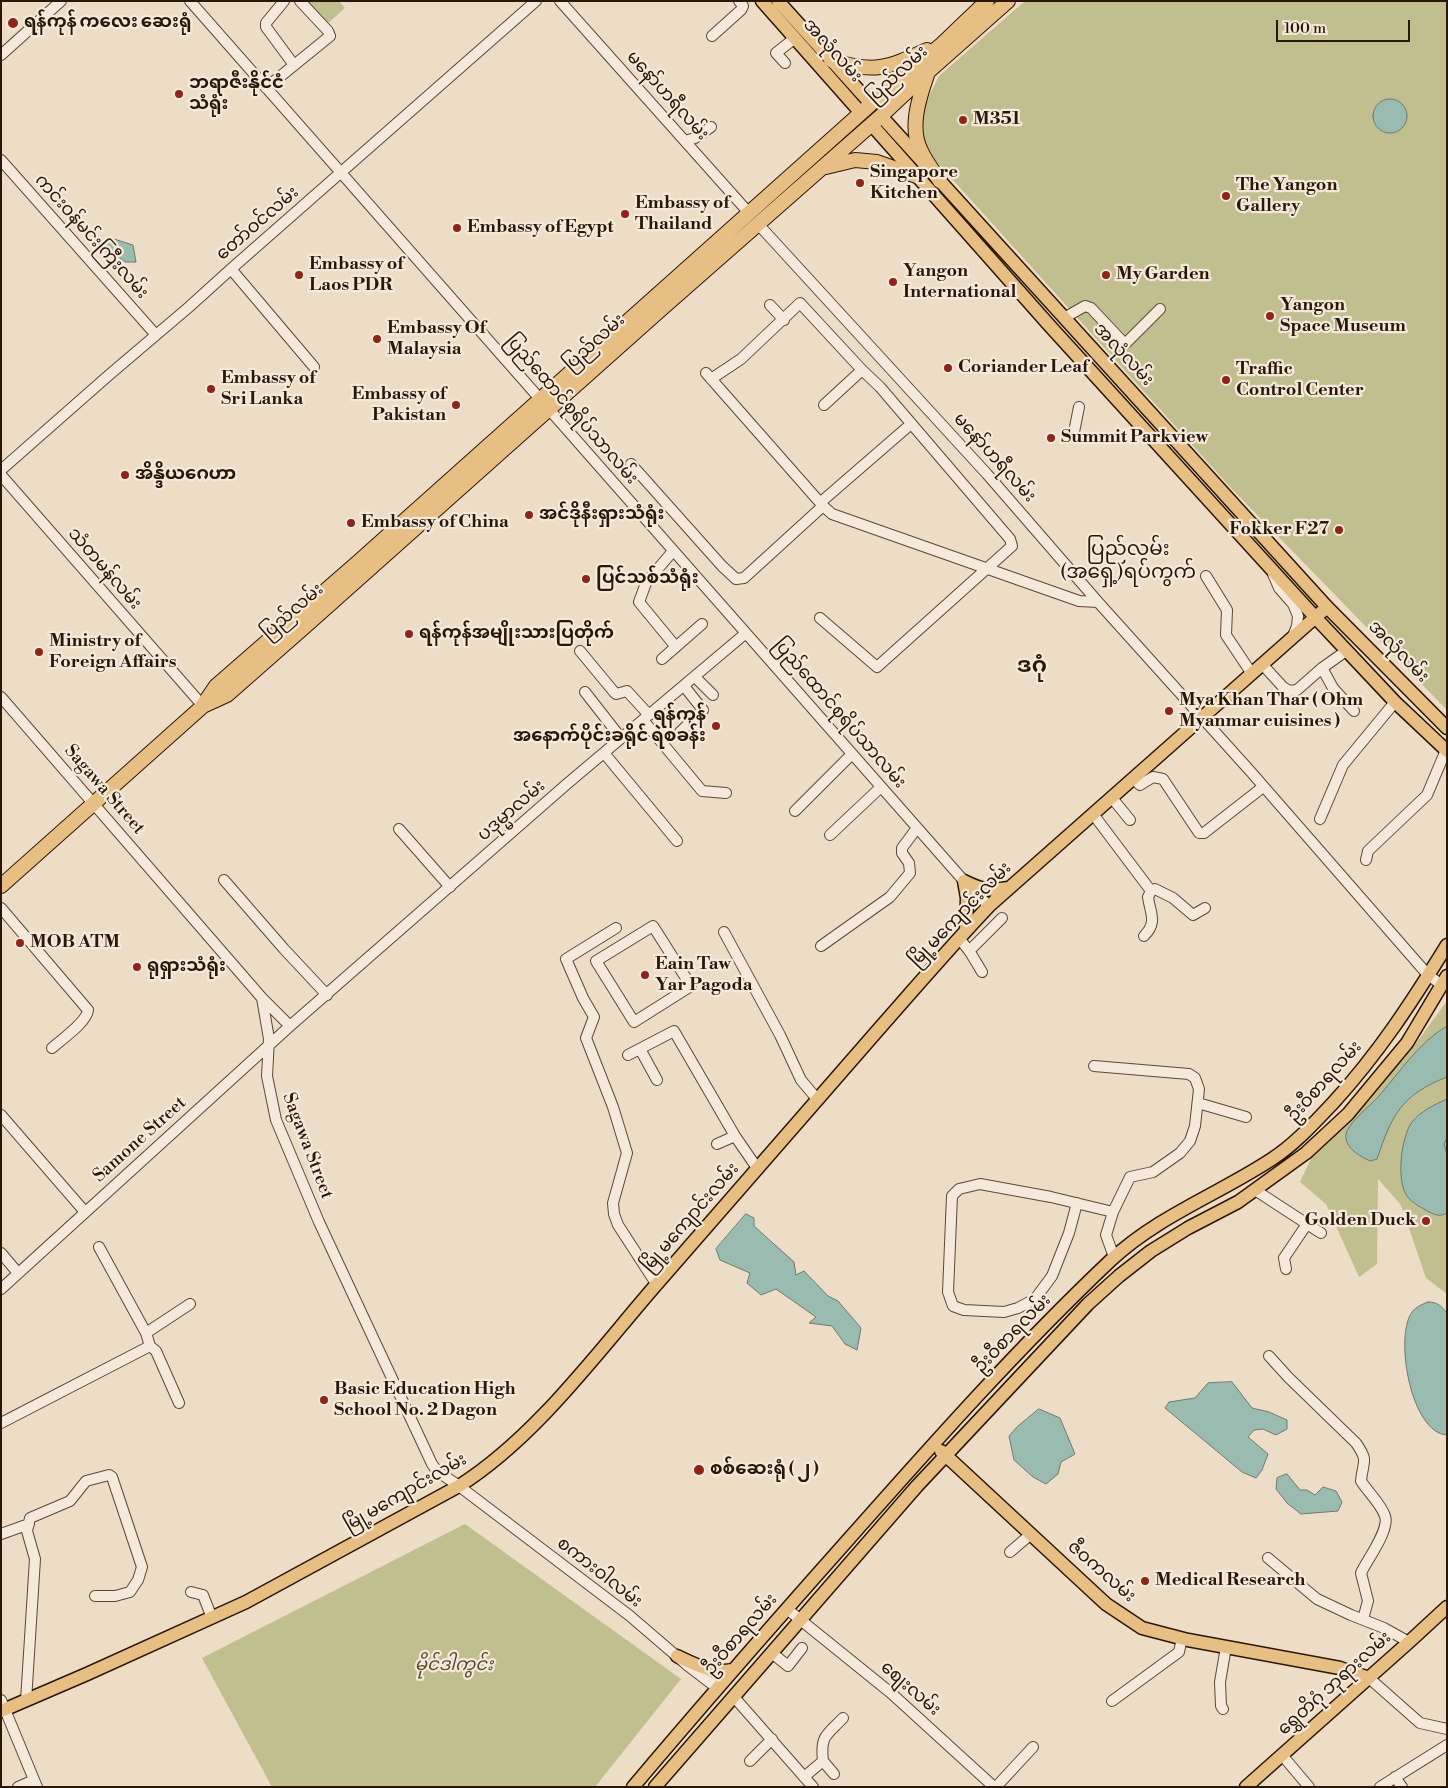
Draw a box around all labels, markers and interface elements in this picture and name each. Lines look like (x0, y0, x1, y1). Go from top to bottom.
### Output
scale bar (1278, 10, 1412, 42)
place label: ရန်ကုန် ကလေး ဆေးရုံ (24, 12, 192, 34)
street label: အလုံလမ်း (798, 15, 866, 87)
marker: ရန်ကုန် ကလေး ဆေးရုံ (6, 16, 20, 30)
text: 100 m (1284, 19, 1326, 38)
street label: ပြည်လမ်း (863, 42, 933, 108)
street label: မနော်ဟရီလမ်း (621, 47, 713, 145)
place label: ဘရာဇီးနိုင်ငံ သံရုံး (189, 73, 284, 116)
marker: ဘရာဇီးနိုင်ငံ သံရုံး (173, 88, 185, 100)
place label: M351 (973, 109, 1020, 131)
marker: M351 (957, 114, 969, 126)
place label: Singapore Kitchen (870, 162, 958, 204)
street label: ကင်းဝန်မင်းကြီးလမ်း (29, 170, 153, 304)
place label: The Yangon Gallery (1236, 175, 1337, 218)
marker: Singapore Kitchen (854, 177, 866, 189)
street label: တော်ဝင်လမ်း (212, 182, 304, 266)
marker: The Yangon Gallery (1220, 190, 1232, 202)
place label: Embassy of Thailand (635, 193, 729, 235)
marker: Embassy of Thailand (619, 208, 631, 220)
place label: Embassy of Egypt (467, 217, 614, 239)
marker: Embassy of Egypt (451, 222, 463, 234)
place label: Embassy of Laos PDR (309, 254, 403, 296)
place label: Yangon International (903, 261, 1016, 304)
place label: My Garden (1116, 264, 1210, 286)
marker: Embassy of Laos PDR (293, 269, 305, 281)
marker: My Garden (1100, 269, 1112, 281)
marker: Yangon International (887, 276, 899, 288)
place label: Yangon Space Museum (1280, 295, 1406, 338)
street label: ပြည်လမ်း (560, 310, 630, 376)
marker: Yangon Space Museum (1264, 310, 1276, 322)
place label: Embassy Of Malaysia (387, 318, 486, 360)
street label: အလုံလမ်း (1088, 319, 1158, 391)
street label: ပြည်ထောင်စုရိပ်သာလမ်း (500, 331, 642, 489)
marker: Embassy Of Malaysia (371, 333, 383, 345)
place label: Coriander Leaf (958, 357, 1088, 379)
place label: Traffic Control Center (1236, 359, 1364, 402)
marker: Coriander Leaf (942, 362, 954, 374)
place label: Embassy of Sri Lanka (221, 368, 315, 410)
marker: Traffic Control Center (1220, 374, 1232, 386)
marker: Embassy of Sri Lanka (205, 383, 217, 395)
place label: Embassy of Pakistan (352, 384, 446, 426)
marker: Embassy of Pakistan (450, 399, 462, 411)
street label: မနော်ဟရီလမ်း (948, 409, 1040, 507)
place label: Summit Parkview (1061, 427, 1208, 449)
marker: Summit Parkview (1045, 432, 1057, 444)
place label: အိန္ဒိယဂေဟာ (135, 464, 236, 486)
marker: အိန္ဒိယဂေဟာ (119, 469, 131, 481)
place label: အင်ဒိုနီးရှားသံရုံး (539, 504, 664, 526)
marker: အင်ဒိုနီးရှားသံရုံး (523, 509, 535, 521)
place label: Embassy of China (361, 512, 509, 534)
marker: Embassy of China (345, 517, 357, 529)
place label: Fokker F27 (1229, 519, 1329, 541)
street label: သံတမန်လမ်း (63, 524, 145, 614)
marker: Fokker F27 (1333, 524, 1345, 536)
district label: ပြည်လမ်း (အရှေ့)ရပ်ကွက် (1060, 538, 1196, 585)
place label: ပြင်သစ်သံရုံး (596, 568, 699, 590)
marker: ပြင်သစ်သံရုံး (580, 573, 592, 585)
street label: ပြည်လမ်း (258, 579, 328, 645)
street label: အလုံလမ်း (1363, 616, 1433, 688)
place label: ရန်ကုန်အမျိုးသားပြတိုက် (419, 623, 614, 645)
marker: ရန်ကုန်အမျိုးသားပြတိုက် (403, 628, 415, 640)
place label: Ministry of Foreign Affairs (49, 631, 177, 674)
street label: ပြည်ထောင်စုရိပ်သာလမ်း (768, 635, 910, 793)
marker: Ministry of Foreign Affairs (33, 646, 45, 658)
district label: ဒဂုံ (1017, 654, 1047, 680)
place label: Mya Khan Thar ( Ohm Myanmar cuisines ) (1179, 690, 1363, 732)
place label: ရန်ကုန် အနောက်ပိုင်းခရိုင် ရဲစခန်း (513, 705, 706, 748)
marker: Mya Khan Thar ( Ohm Myanmar cuisines ) (1163, 705, 1175, 717)
marker: ရန်ကုန် အနောက်ပိုင်းခရိုင် ရဲစခန်း (710, 720, 722, 732)
street label: Sagawa Street (59, 741, 149, 839)
street label: ပဒုမ္မာလမ်း (474, 776, 550, 846)
street label: မြို့မကျောင်းလမ်း (905, 858, 1017, 972)
place label: MOB ATM (30, 932, 120, 954)
marker: MOB ATM (14, 937, 26, 949)
place label: Eain Taw Yar Pagoda (655, 954, 753, 996)
place label: ရုရှားသံရုံး (147, 956, 226, 978)
marker: ရုရှားသံရုံး (131, 961, 143, 973)
marker: Eain Taw Yar Pagoda (639, 969, 651, 981)
street label: ဦးဝီစာရလမ်း (1283, 1037, 1367, 1127)
street label: Sagawa Street (277, 1090, 337, 1202)
street label: Samone Street (89, 1093, 191, 1187)
street label: မြို့မကျောင်းလမ်း (638, 1159, 744, 1277)
place label: Golden Duck (1305, 1210, 1416, 1232)
marker: Golden Duck (1420, 1215, 1432, 1227)
street label: ဦးဝီစာရလမ်း (970, 1290, 1056, 1378)
place label: Basic Education High School No. 2 Dagon (334, 1379, 516, 1422)
marker: Basic Education High School No. 2 Dagon (318, 1394, 330, 1406)
street label: မြို့မကျောင်းလမ်း (341, 1449, 471, 1537)
place label: စစ်ဆေးရုံ ( ၂ ) (710, 1459, 819, 1481)
marker: စစ်ဆေးရုံ ( ၂ ) (692, 1463, 706, 1477)
street label: စကားဝါလမ်း (552, 1533, 646, 1613)
street label: ဇီဝကလမ်း (1062, 1537, 1140, 1607)
place label: Medical Research (1155, 1570, 1305, 1592)
marker: Medical Research (1139, 1575, 1151, 1587)
street label: ဦးဝီစာရလမ်း (700, 1590, 782, 1680)
street label: ရွှေတိဂုံ ဘုရားလမ်း (1274, 1627, 1396, 1741)
park label: မိုင်ဒါကွင်း (415, 1655, 493, 1677)
street label: စျေးလမ်း (875, 1657, 945, 1721)

